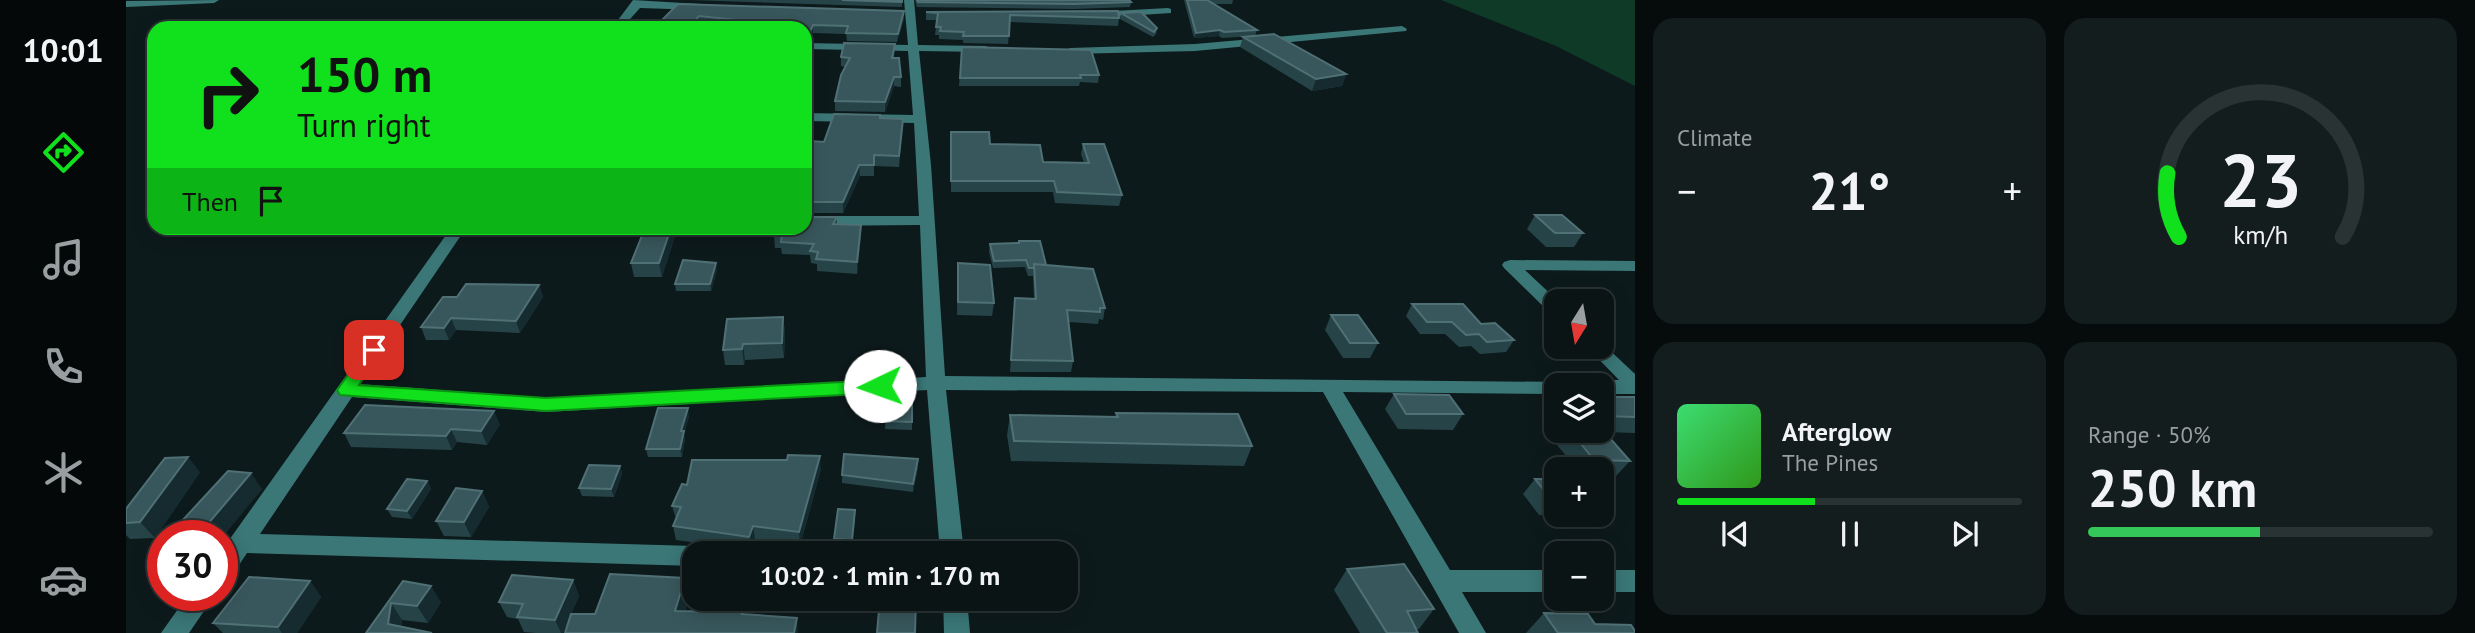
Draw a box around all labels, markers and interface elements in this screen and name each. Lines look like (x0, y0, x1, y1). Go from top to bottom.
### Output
text: 10:01 (22, 29, 104, 71)
text: 150 m (297, 42, 432, 106)
icon: right (182, 49, 273, 140)
text: Turn right (297, 104, 431, 146)
text: Climate (1677, 123, 1752, 152)
icon: directions (39, 128, 88, 177)
text: 23 (2219, 133, 2302, 227)
text: 21° (1809, 157, 1890, 224)
text: − (1677, 166, 1696, 215)
text: + (2003, 166, 2022, 215)
icon: arrive (252, 182, 290, 220)
text: Then (182, 185, 238, 218)
text: km/h (2233, 219, 2288, 251)
icon: music (39, 235, 88, 284)
north arrow (1544, 289, 1614, 359)
map controls (1544, 289, 1614, 611)
pin (344, 320, 404, 380)
icon: arrive (355, 331, 393, 369)
icon: phone (39, 342, 88, 391)
position arrow (843, 349, 917, 423)
button: layers (1544, 373, 1614, 443)
text: Afterglow (1782, 415, 1891, 448)
text: Range · 50% (2088, 420, 2211, 449)
icon: climate (39, 448, 88, 497)
text: The Pines (1782, 448, 1878, 477)
text: 250 km (2088, 454, 2257, 521)
button: + (1544, 457, 1614, 527)
icon: previous (1716, 515, 1754, 553)
icon: pause (1831, 515, 1869, 553)
icon: next (1946, 515, 1984, 553)
speed limit sign: 30 (147, 520, 238, 611)
button: − (1544, 541, 1614, 611)
icon: car (39, 555, 88, 604)
text: 10:02 · 1 min · 170 m (760, 559, 1000, 592)

